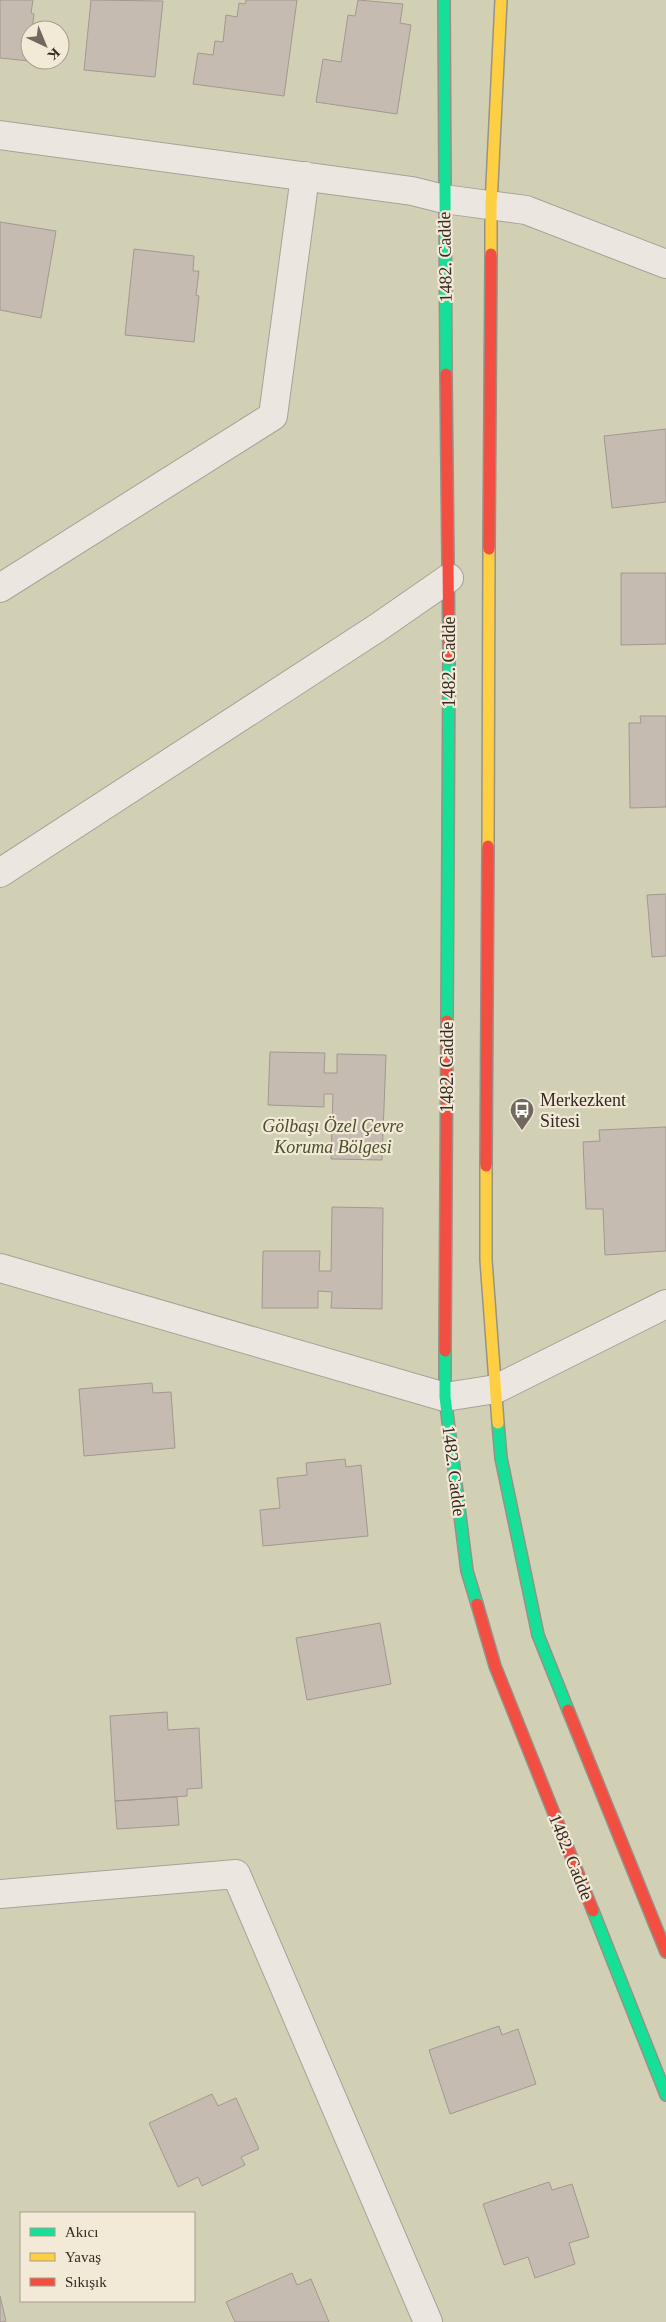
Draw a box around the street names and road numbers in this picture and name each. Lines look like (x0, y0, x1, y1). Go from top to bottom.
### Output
street label: 1482. Cadde (434, 211, 456, 303)
street label: 1482. Cadde (439, 616, 459, 707)
street label: 1482. Cadde (437, 1021, 457, 1112)
street label: 1482. Cadde (439, 1425, 469, 1517)
street label: 1482. Cadde (545, 1811, 597, 1903)

